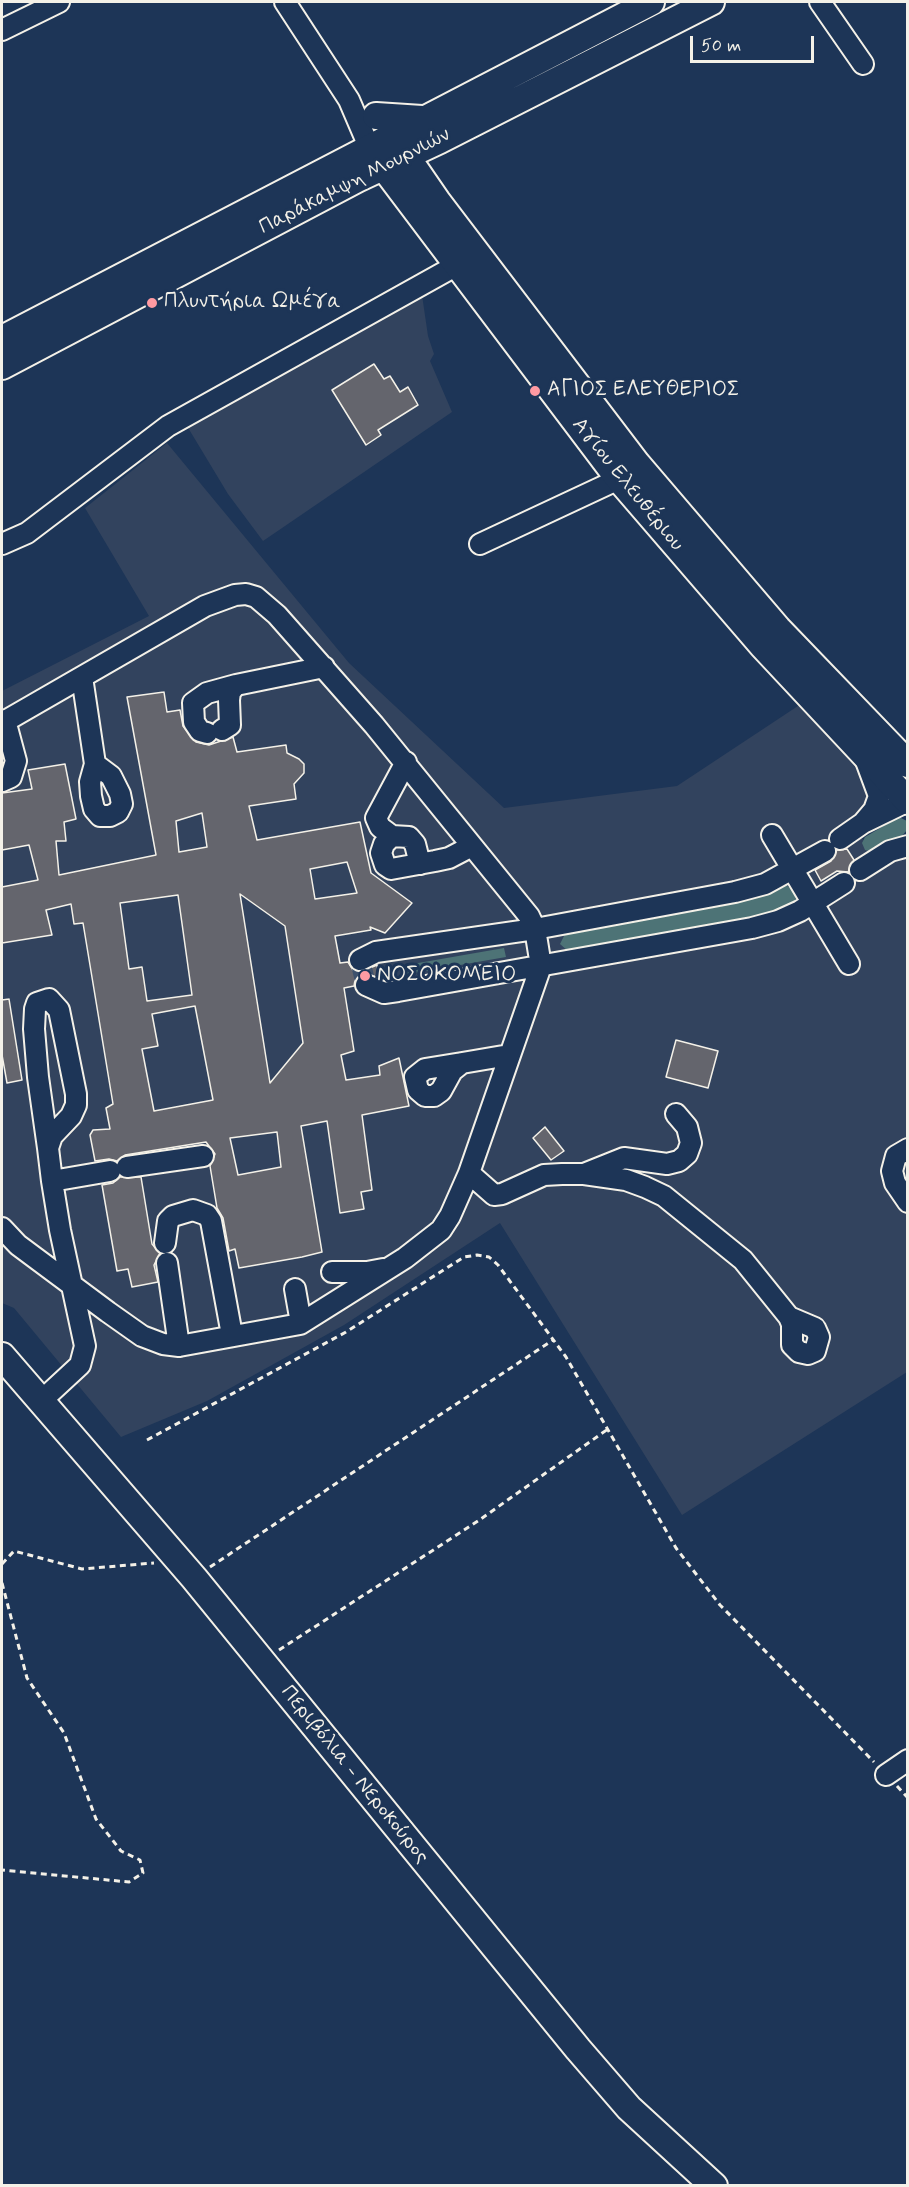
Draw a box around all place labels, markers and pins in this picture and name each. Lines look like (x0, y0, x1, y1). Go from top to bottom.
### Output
place label: Πλυντήρια Ωμέγα (164, 290, 341, 316)
marker: Πλυντήρια Ωμέγα (145, 296, 159, 310)
place label: ΑΓΙΟΣ ΕΛΕΥΘΕΡΙΟΣ (547, 378, 740, 404)
marker: ΑΓΙΟΣ ΕΛΕΥΘΕΡΙΟΣ (528, 384, 542, 398)
place label: ΝΟΣΟΚΟΜΕΙΟ (377, 963, 516, 989)
marker: ΝΟΣΟΚΟΜΕΙΟ (358, 969, 372, 983)

